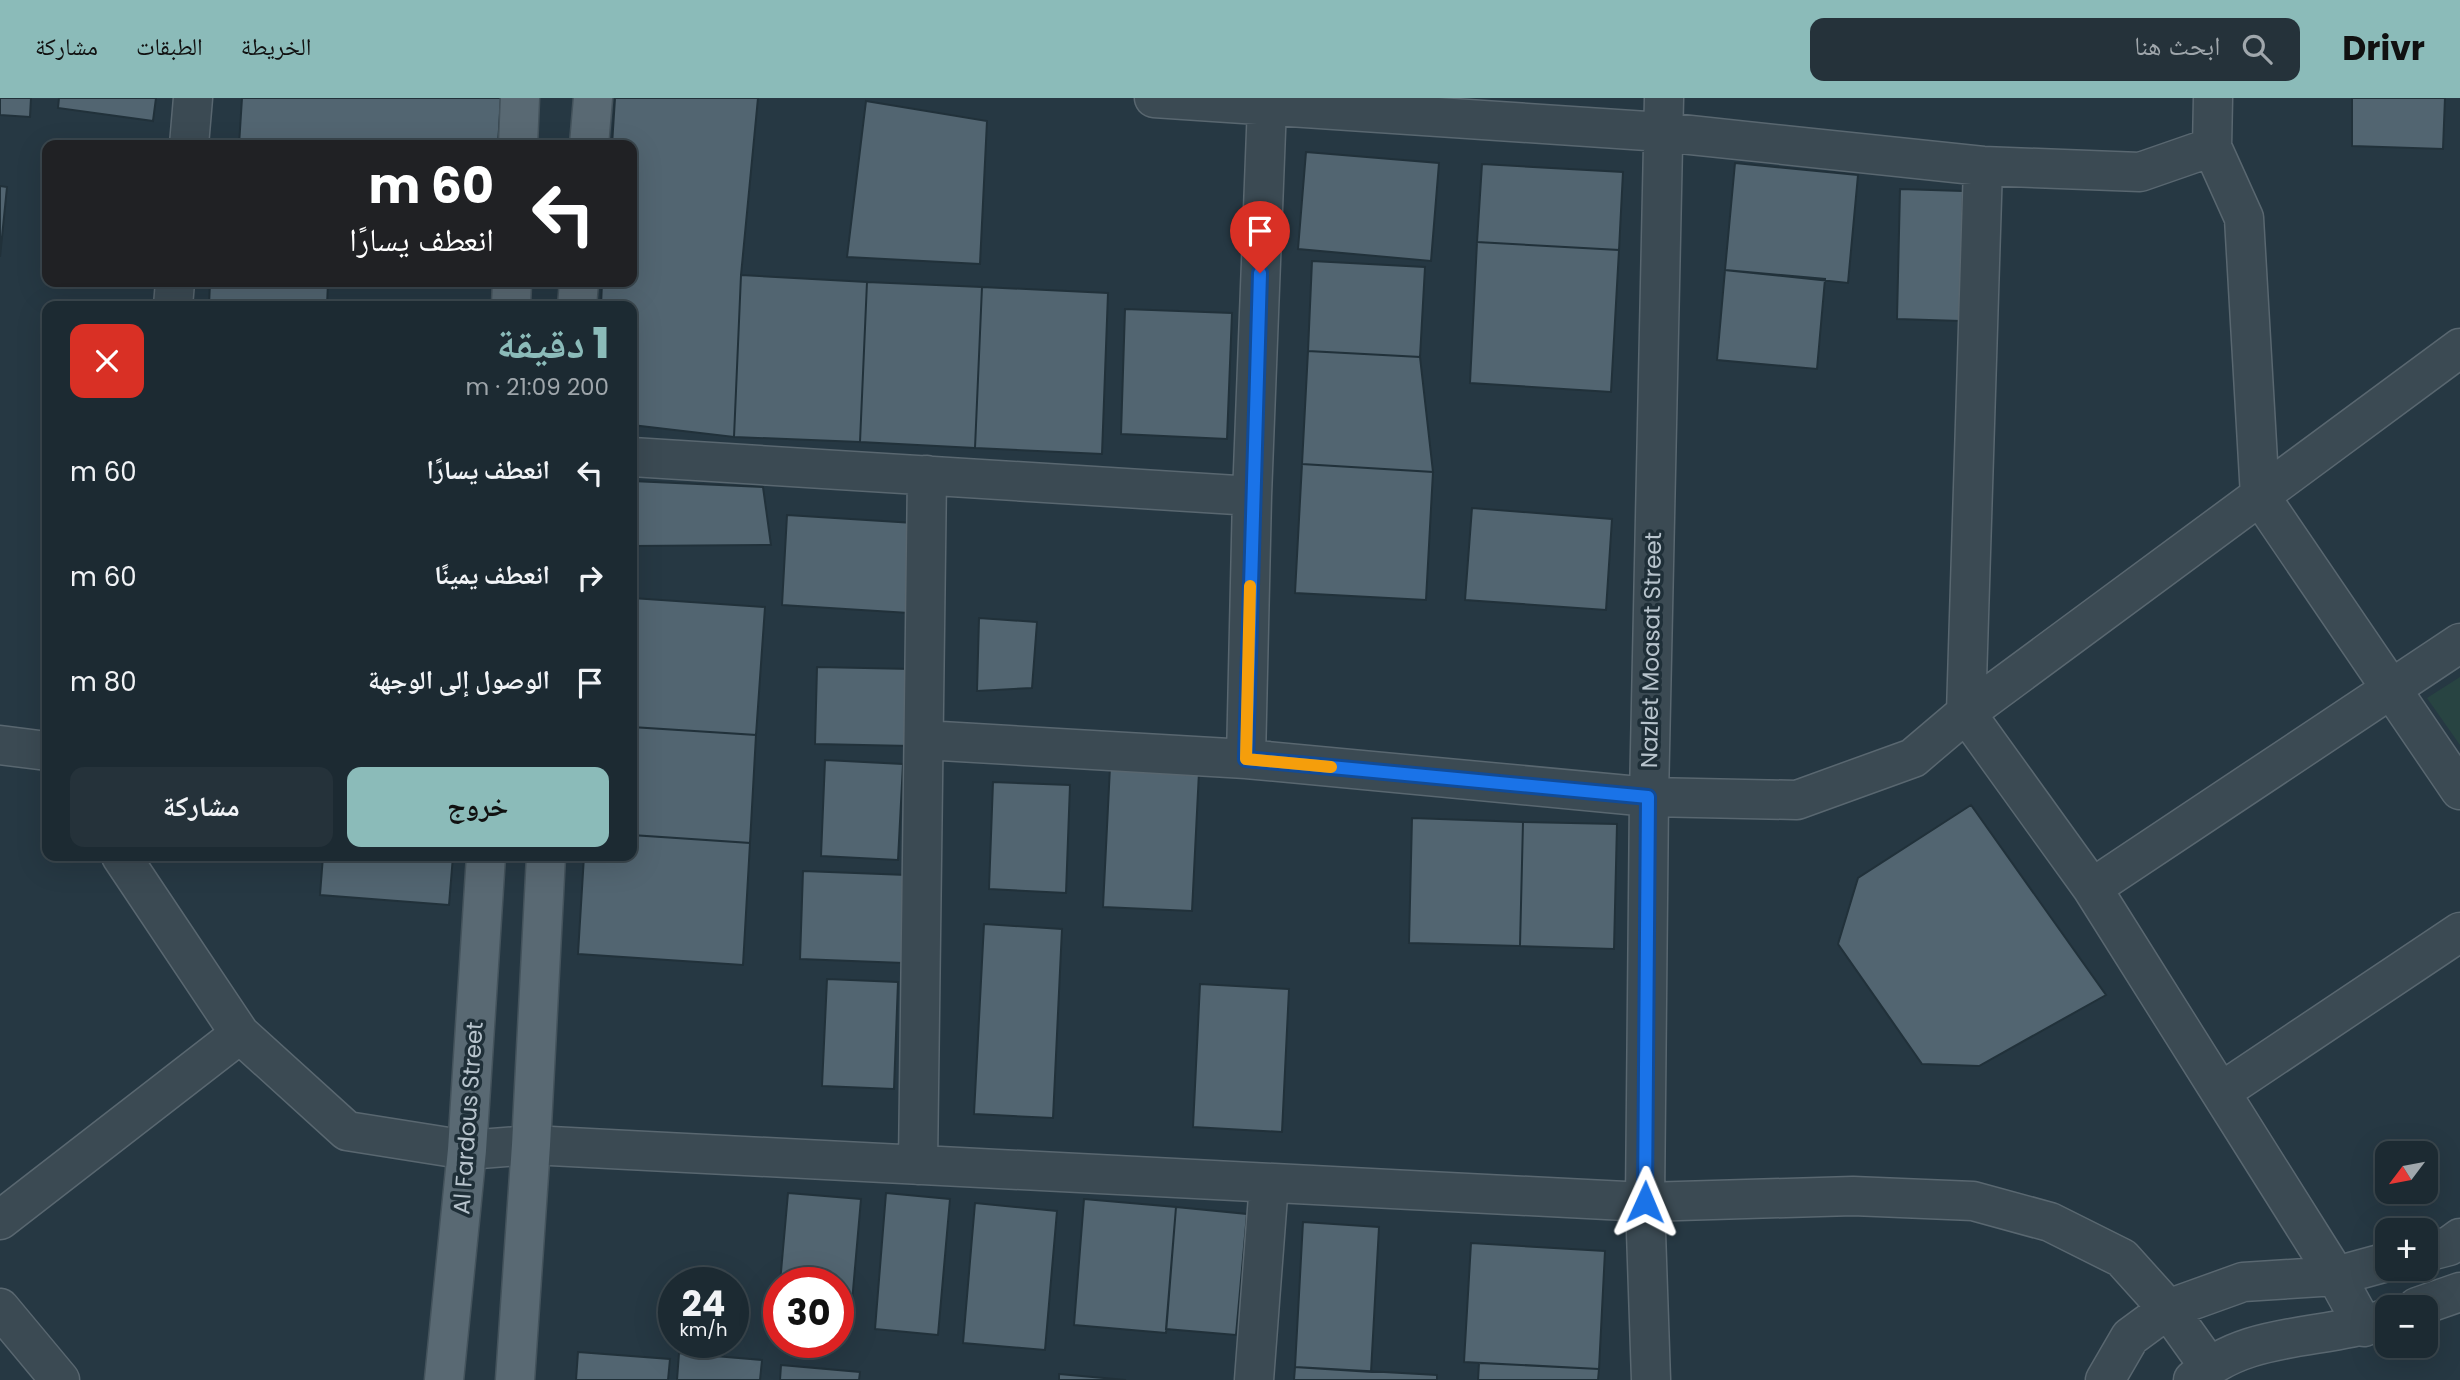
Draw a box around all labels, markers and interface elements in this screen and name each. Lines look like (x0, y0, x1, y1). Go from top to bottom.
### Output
search box (1810, 18, 2300, 81)
text: Drivr (2342, 25, 2425, 72)
text: ابحث هنا (2134, 28, 2220, 64)
text: مشاركة (35, 30, 98, 63)
text: الطبقات (136, 30, 203, 63)
text: الخريطة (241, 30, 311, 63)
icon: search (2238, 30, 2276, 68)
text: 60 m (369, 152, 494, 220)
icon: left (518, 168, 609, 259)
pin (1230, 201, 1290, 273)
icon: arrive (1241, 212, 1279, 250)
text: انعطف يسارًا (349, 217, 494, 262)
text: 1 دقيقة (497, 314, 609, 373)
button: close (70, 324, 144, 398)
text: 200 m · 21:09 (465, 371, 609, 403)
text: انعطف يسارًا (427, 452, 550, 488)
text: 60 m (70, 454, 137, 490)
icon: left (571, 454, 609, 492)
street label: Nazlet Moasat Street (1633, 532, 1669, 768)
text: انعطف يمينًا (434, 557, 550, 593)
text: 60 m (70, 559, 137, 595)
icon: right (571, 559, 609, 597)
text: الوصول إلى الوجهة (368, 662, 550, 698)
text: 80 m (70, 664, 136, 700)
icon: arrive (571, 664, 609, 702)
button: مشاركة (70, 767, 333, 847)
button: خروج (347, 767, 609, 847)
street label: Al Fardous Street (445, 1020, 491, 1216)
north arrow (2375, 1141, 2438, 1204)
map controls (2375, 1141, 2438, 1358)
position arrow (1608, 1165, 1682, 1239)
button: + (2375, 1218, 2438, 1281)
speed limit sign: 30 (763, 1267, 854, 1358)
text: 24 (682, 1279, 725, 1328)
button: − (2375, 1295, 2438, 1358)
text: km/h (680, 1317, 727, 1342)

